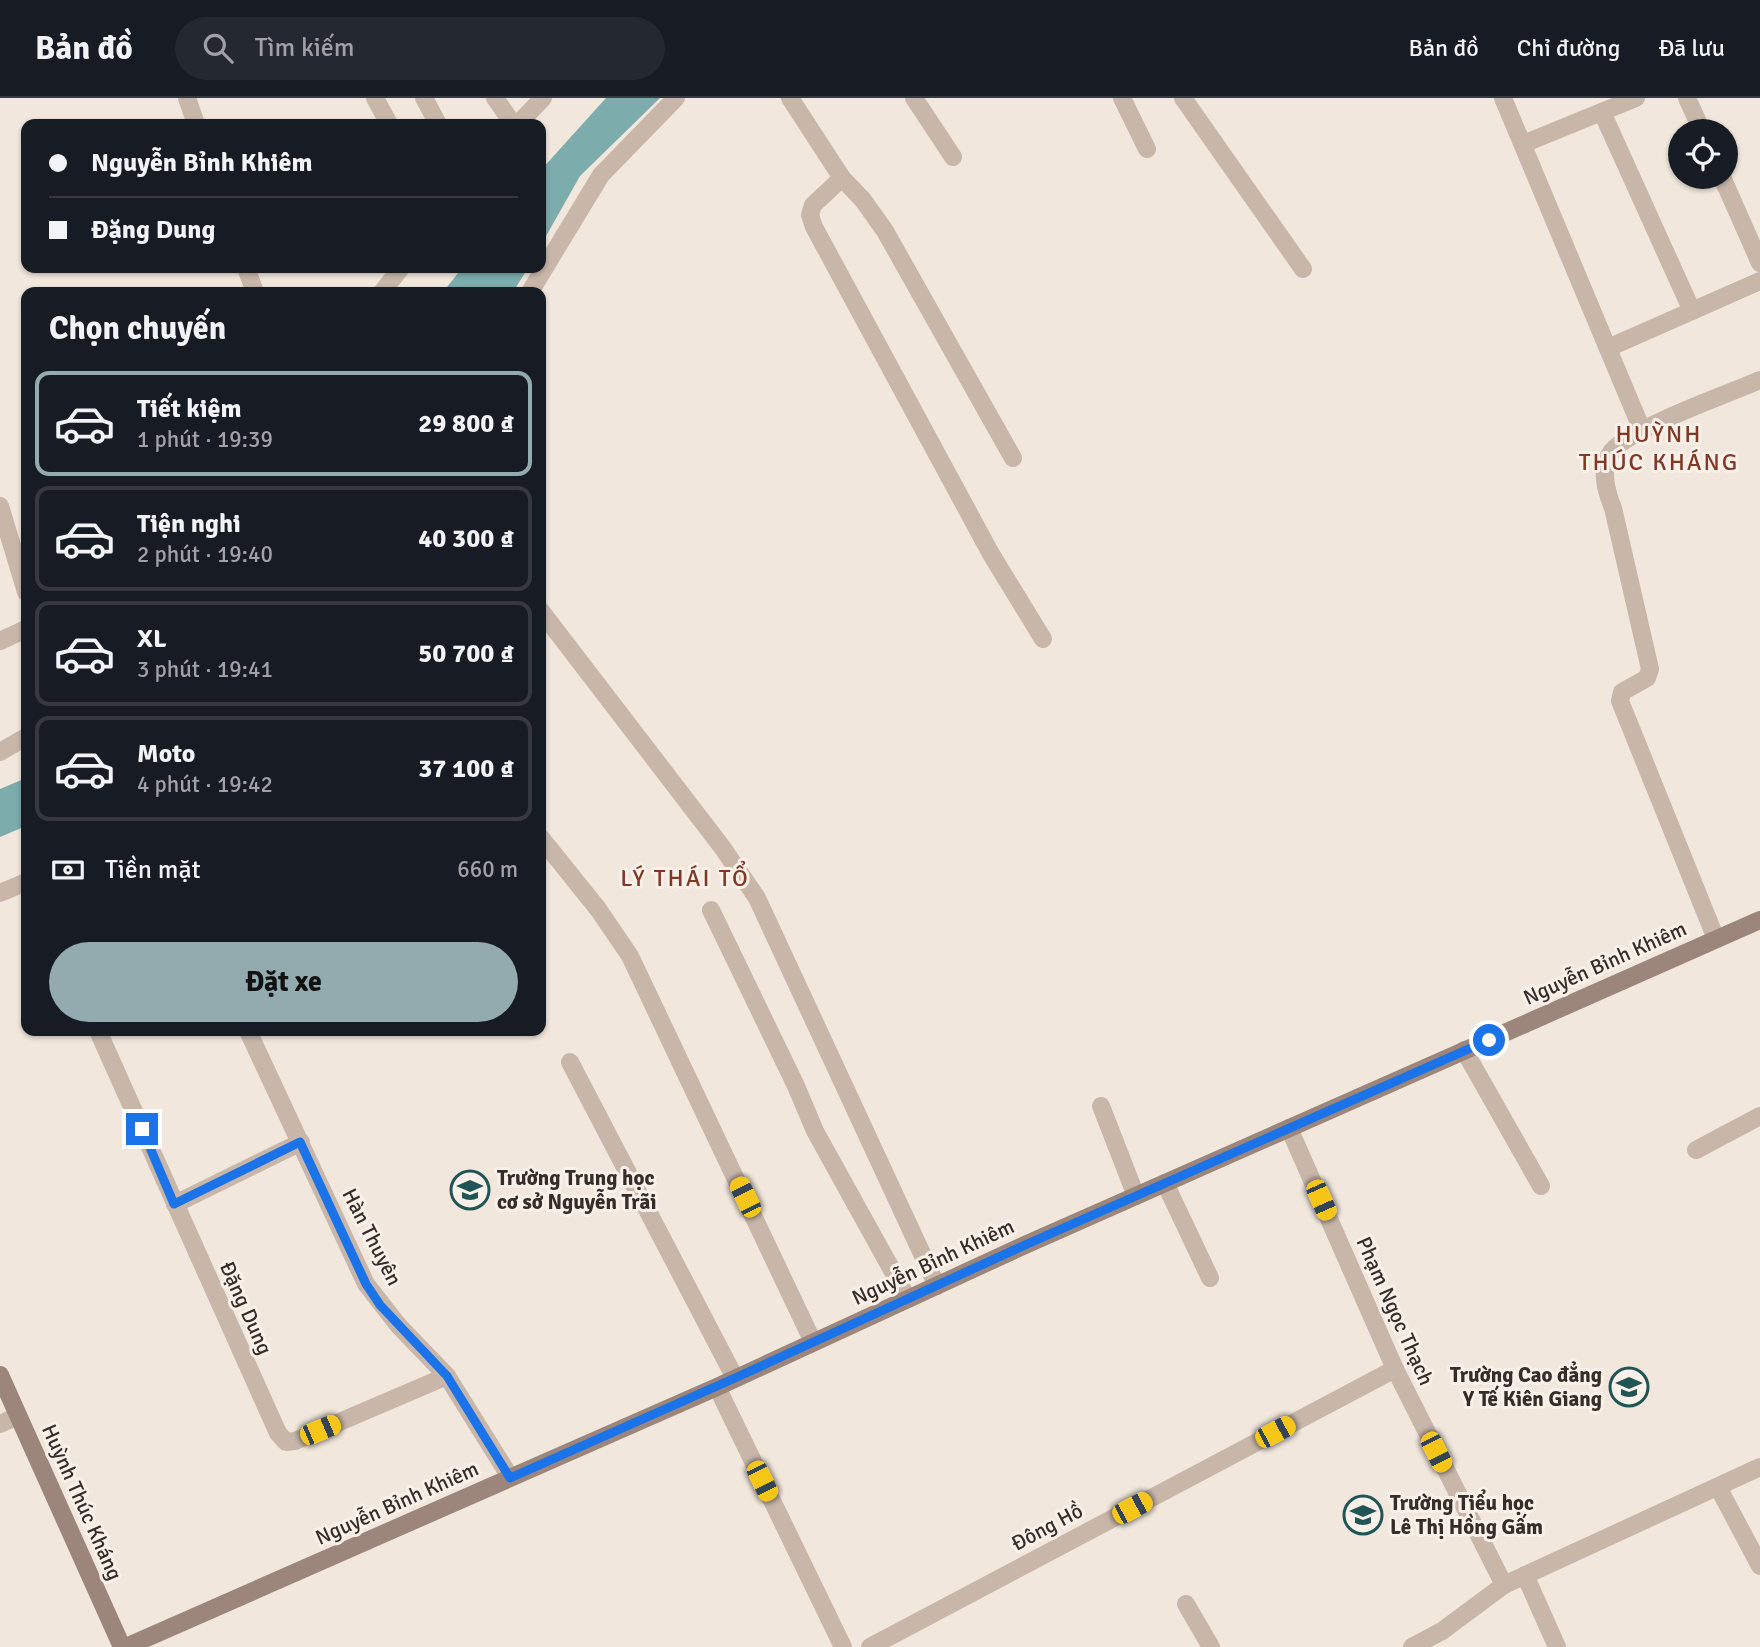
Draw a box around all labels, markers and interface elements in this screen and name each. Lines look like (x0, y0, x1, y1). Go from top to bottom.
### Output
search box (175, 17, 665, 80)
text: Bản đồ (35, 28, 133, 69)
icon: search (199, 29, 237, 67)
text: Tìm kiếm (255, 32, 355, 64)
text: Bản đồ (1408, 33, 1479, 63)
text: Chỉ đường (1517, 33, 1620, 63)
text: Đã lưu (1658, 33, 1725, 63)
map controls (1668, 119, 1738, 189)
button: locate (1668, 119, 1738, 189)
text: Nguyễn Bỉnh Khiêm (91, 147, 312, 179)
text: Đặng Dung (91, 214, 215, 246)
text: Chọn chuyến (49, 309, 226, 348)
icon: car (53, 392, 116, 455)
text: Tiết kiệm (137, 393, 242, 425)
text: 29 800 ₫ (418, 408, 514, 440)
district label: HUỲNH THÚC KHÁNG (1579, 419, 1739, 477)
text: 1 phút · 19:39 (137, 425, 273, 454)
icon: car (53, 507, 116, 570)
text: Tiện nghi (137, 508, 241, 540)
text: 40 300 ₫ (418, 523, 514, 555)
text: 2 phút · 19:40 (137, 540, 273, 569)
icon: car (53, 622, 116, 685)
text: XL (137, 623, 167, 655)
text: 50 700 ₫ (418, 638, 514, 670)
text: 3 phút · 19:41 (137, 655, 273, 684)
icon: car (53, 737, 116, 800)
text: Moto (137, 738, 195, 770)
text: 37 100 ₫ (418, 753, 514, 785)
text: 4 phút · 19:42 (137, 770, 273, 799)
icon: cash (49, 851, 87, 889)
text: Tiền mặt (105, 854, 200, 886)
text: 660 m (457, 855, 518, 884)
district label: LÝ THÁI TỔ (620, 860, 750, 893)
street label: Nguyễn Bỉnh Khiêm (1519, 915, 1691, 1011)
button: Đặt xe (49, 942, 518, 1022)
route start (1473, 1024, 1505, 1056)
route end (126, 1113, 158, 1145)
place label: Trường Trung học cơ sở Nguyễn Trãi (497, 1165, 657, 1215)
school or university icon: Trường Trung học cơ sở Nguyễn Trãi (449, 1169, 491, 1211)
car (727, 1174, 764, 1220)
car (1303, 1177, 1340, 1223)
street label: Hàn Thuyên (336, 1184, 408, 1290)
street label: Nguyễn Bỉnh Khiêm (848, 1213, 1018, 1311)
street label: Phạm Ngọc Thạch (1351, 1233, 1439, 1389)
street label: Đặng Dung (214, 1257, 278, 1359)
place label: Trường Cao đẳng Y Tế Kiên Giang (1450, 1361, 1602, 1412)
school or university icon: Trường Cao đẳng Y Tế Kiên Giang (1608, 1366, 1650, 1408)
car (297, 1412, 344, 1448)
car (1252, 1413, 1299, 1451)
street label: Huỳnh Thúc Kháng (36, 1420, 128, 1584)
car (1418, 1429, 1455, 1475)
street label: Nguyễn Bỉnh Khiêm (311, 1455, 483, 1551)
car (744, 1458, 781, 1504)
car (1109, 1489, 1156, 1527)
place label: Trường Tiểu học Lê Thị Hồng Gấm (1390, 1489, 1543, 1540)
school or university icon: Trường Tiểu học Lê Thị Hồng Gấm (1342, 1494, 1384, 1536)
street label: Đông Hồ (1007, 1497, 1087, 1557)

